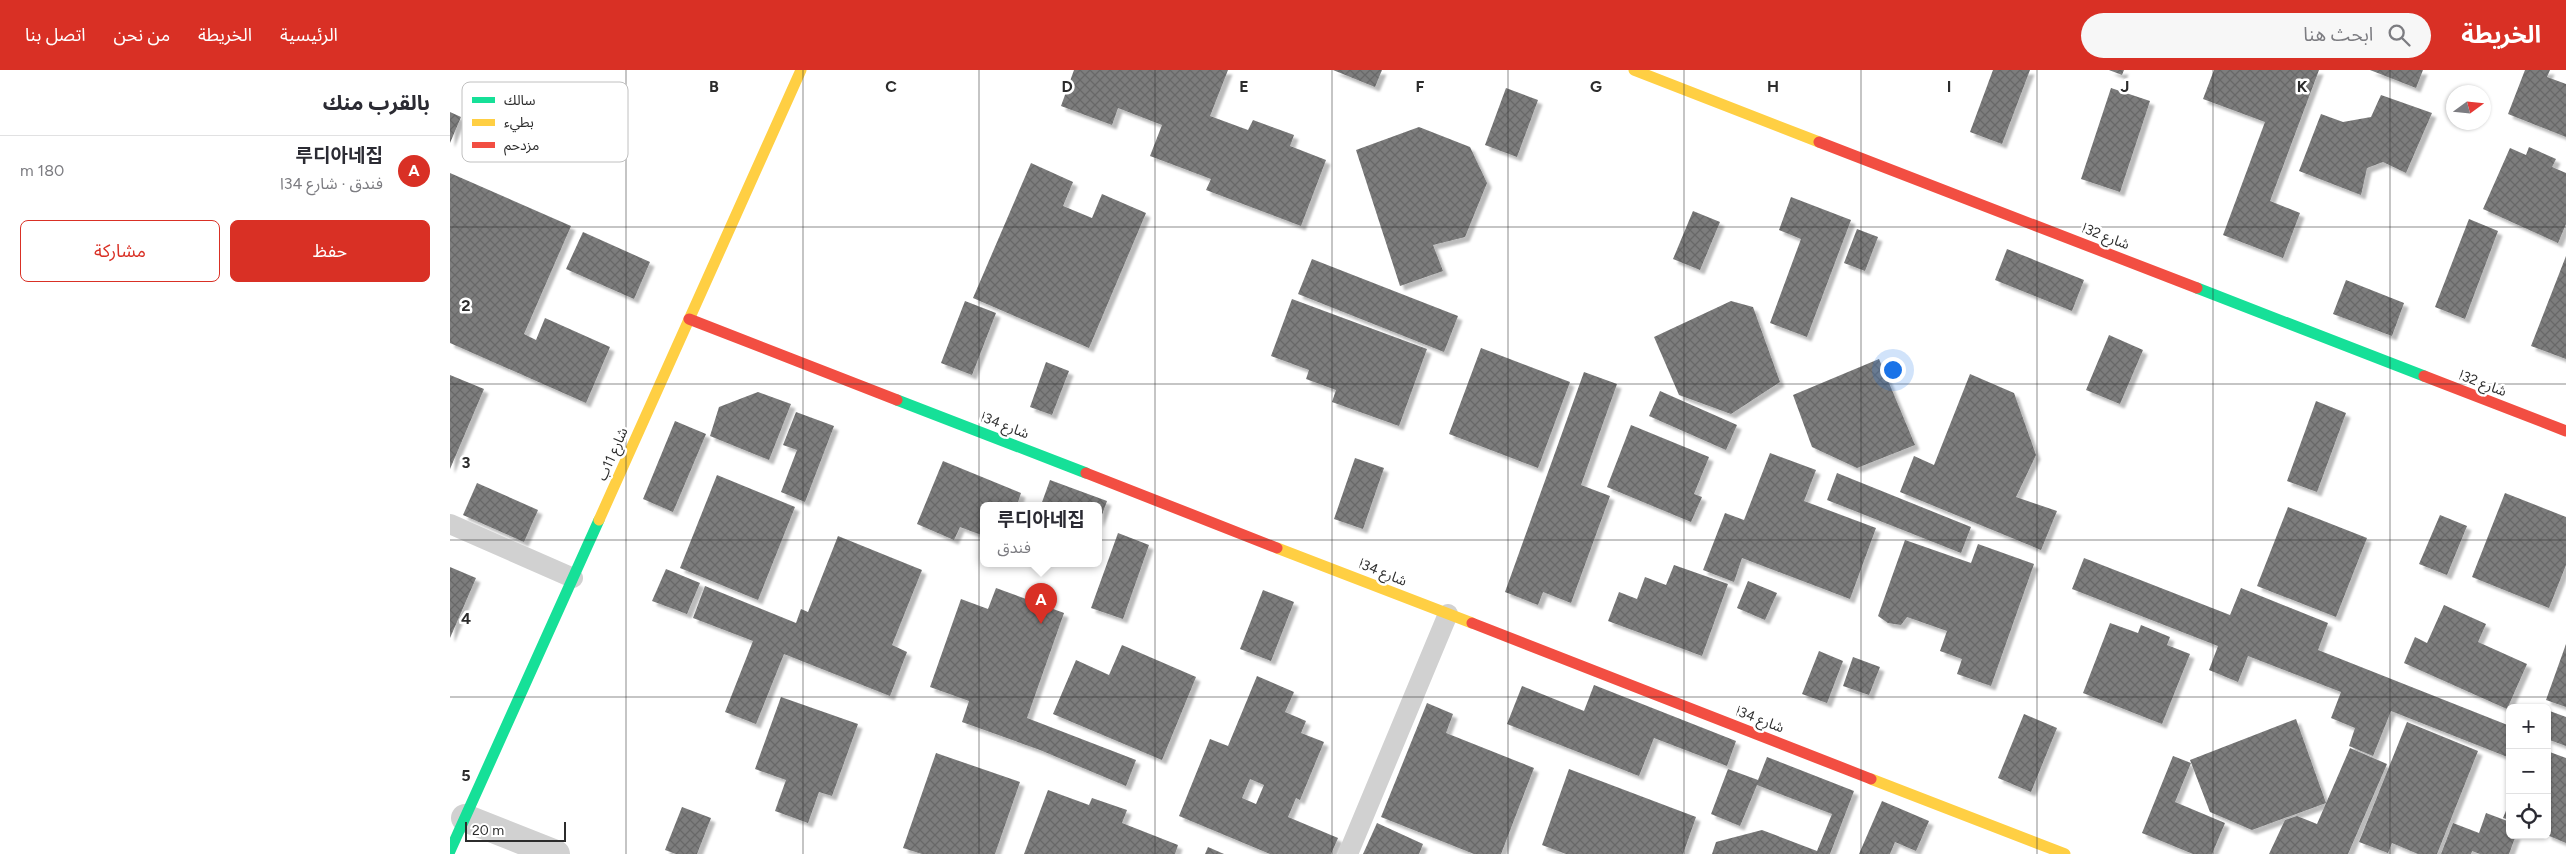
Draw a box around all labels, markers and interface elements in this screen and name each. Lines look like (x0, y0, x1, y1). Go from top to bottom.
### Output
search box (2081, 13, 2431, 58)
text: الخريطة (2461, 20, 2541, 49)
icon: search (2385, 21, 2413, 49)
text: ابحث هنا (2303, 23, 2373, 46)
text: اتصل بنا (25, 24, 86, 46)
text: من نحن (114, 24, 170, 46)
text: الخريطة (198, 24, 252, 46)
text: الرئيسية (280, 24, 338, 46)
text: B (709, 77, 719, 96)
text: C (885, 77, 897, 96)
text: D (1061, 77, 1073, 96)
text: E (1239, 77, 1249, 96)
text: F (1416, 77, 1425, 96)
text: G (1590, 77, 1602, 96)
text: H (1767, 77, 1779, 96)
text: I (1947, 77, 1951, 96)
text: J (2121, 77, 2129, 96)
text: K (2297, 77, 2308, 96)
legend (462, 82, 628, 162)
north arrow (2446, 85, 2491, 130)
text: بالقرب منك (323, 90, 430, 115)
text: سالك (504, 92, 536, 109)
text: بطيء (504, 114, 534, 133)
text: مزدحم (504, 137, 539, 156)
text: 루디아네집 (296, 144, 383, 167)
text: 180 m (20, 161, 64, 180)
text: A (408, 161, 420, 180)
text: فندق · شارع 34ا (280, 174, 383, 193)
button: مشاركة (20, 220, 220, 282)
button: حفظ (230, 220, 430, 282)
street label: شارع 32ا (2079, 220, 2132, 255)
text: 2 (461, 296, 471, 315)
your location (1880, 357, 1906, 383)
street label: شارع 32ا (2456, 367, 2509, 402)
street label: شارع 34ا (978, 408, 1031, 444)
street label: شارع 11ب (593, 425, 633, 484)
text: 3 (462, 453, 471, 472)
popup (980, 502, 1102, 567)
text: 루디아네집 (997, 508, 1085, 531)
text: فندق (997, 538, 1031, 557)
street label: شارع 34ا (1356, 555, 1409, 592)
pin: A (1025, 583, 1057, 624)
text: 4 (461, 609, 471, 628)
street label: شارع 34ا (1733, 702, 1786, 738)
map controls (2506, 704, 2551, 839)
button: + (2506, 704, 2551, 749)
button: − (2506, 749, 2551, 794)
text: 5 (461, 766, 471, 785)
button: locate (2506, 794, 2551, 839)
scale bar (465, 819, 566, 842)
text: 20 m (472, 822, 504, 839)

